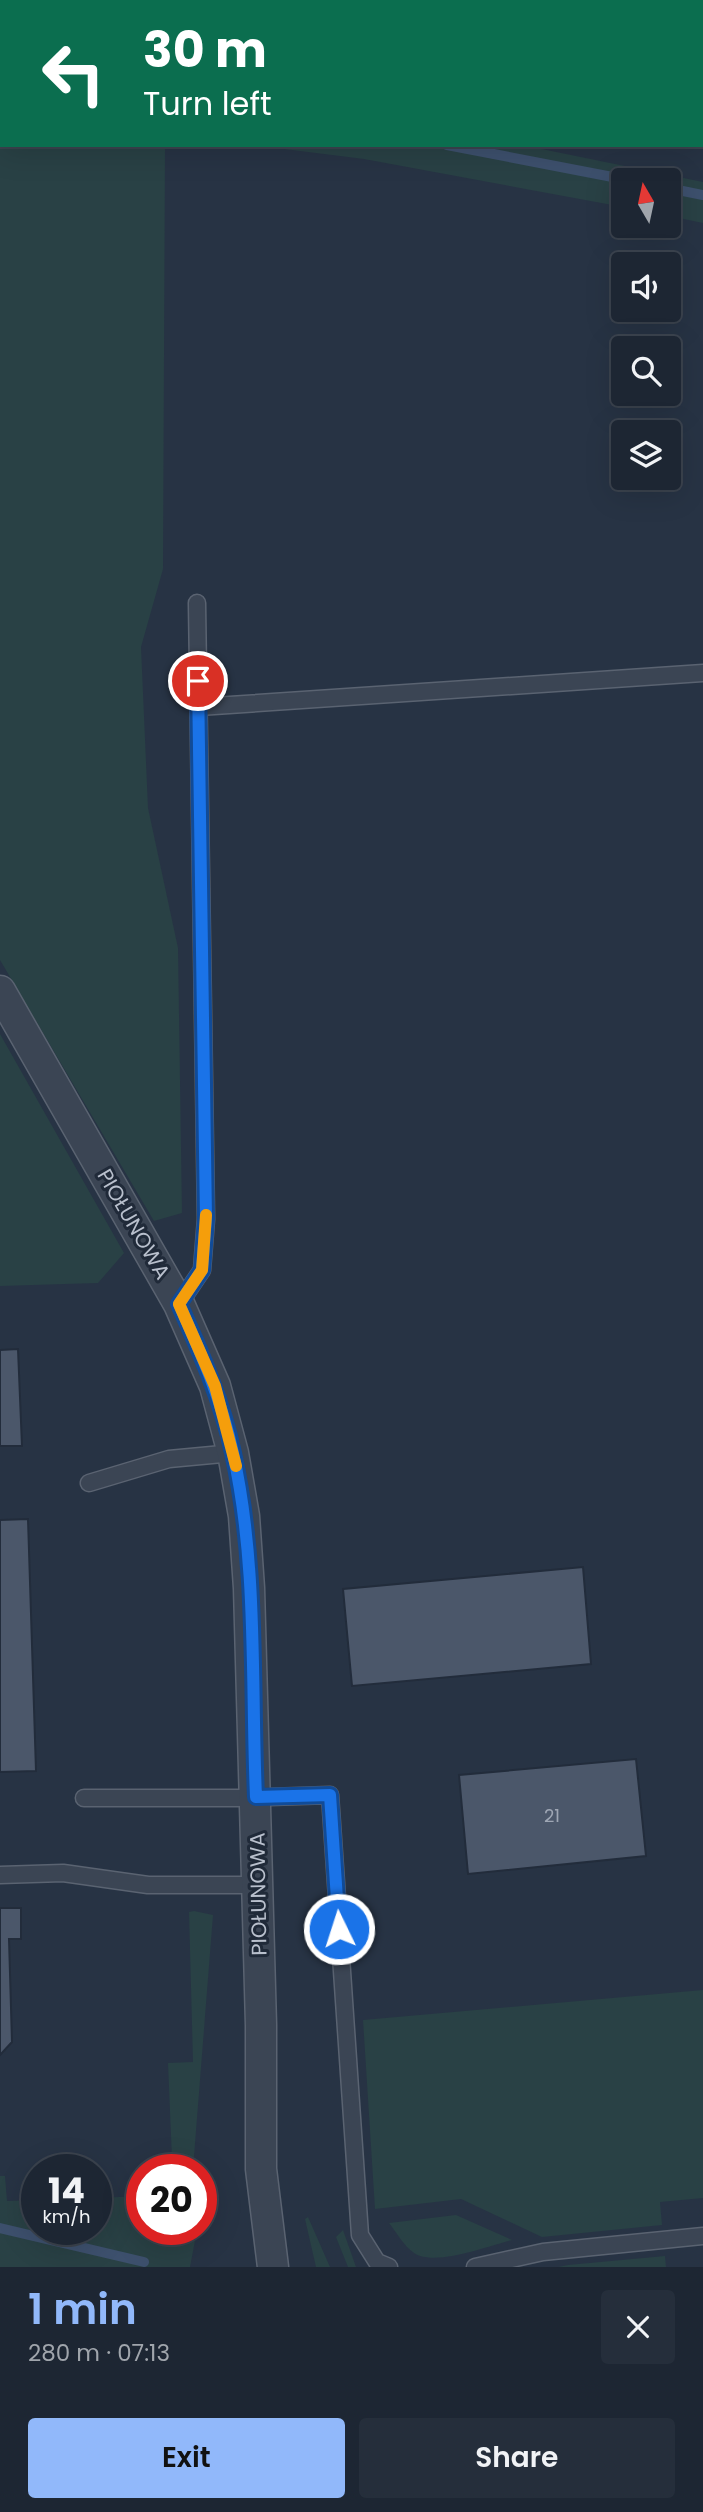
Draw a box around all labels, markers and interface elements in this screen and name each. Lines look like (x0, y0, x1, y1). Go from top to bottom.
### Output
text: 30 m (143, 16, 267, 84)
icon: left (28, 28, 119, 119)
text: Turn left (143, 81, 272, 126)
north arrow (611, 168, 681, 238)
map controls (611, 168, 681, 490)
button: sound (611, 252, 681, 322)
button: search (611, 336, 681, 406)
button: layers (611, 420, 681, 490)
pin (168, 651, 228, 711)
icon: arrive (179, 662, 217, 700)
street label: PIOŁUNOWA (91, 1163, 177, 1285)
house number: 21 (544, 1803, 560, 1828)
street label: PIOŁUNOWA (242, 1832, 274, 1956)
position arrow (302, 1892, 376, 1966)
speed limit sign: 20 (126, 2154, 217, 2245)
text: 14 (48, 2166, 85, 2215)
text: km/h (43, 2204, 90, 2229)
text: 1 min (28, 2280, 137, 2339)
button: close (601, 2290, 675, 2364)
text: 280 m · 07:13 (28, 2337, 170, 2369)
button: Exit (28, 2418, 345, 2498)
button: Share (359, 2418, 675, 2498)

